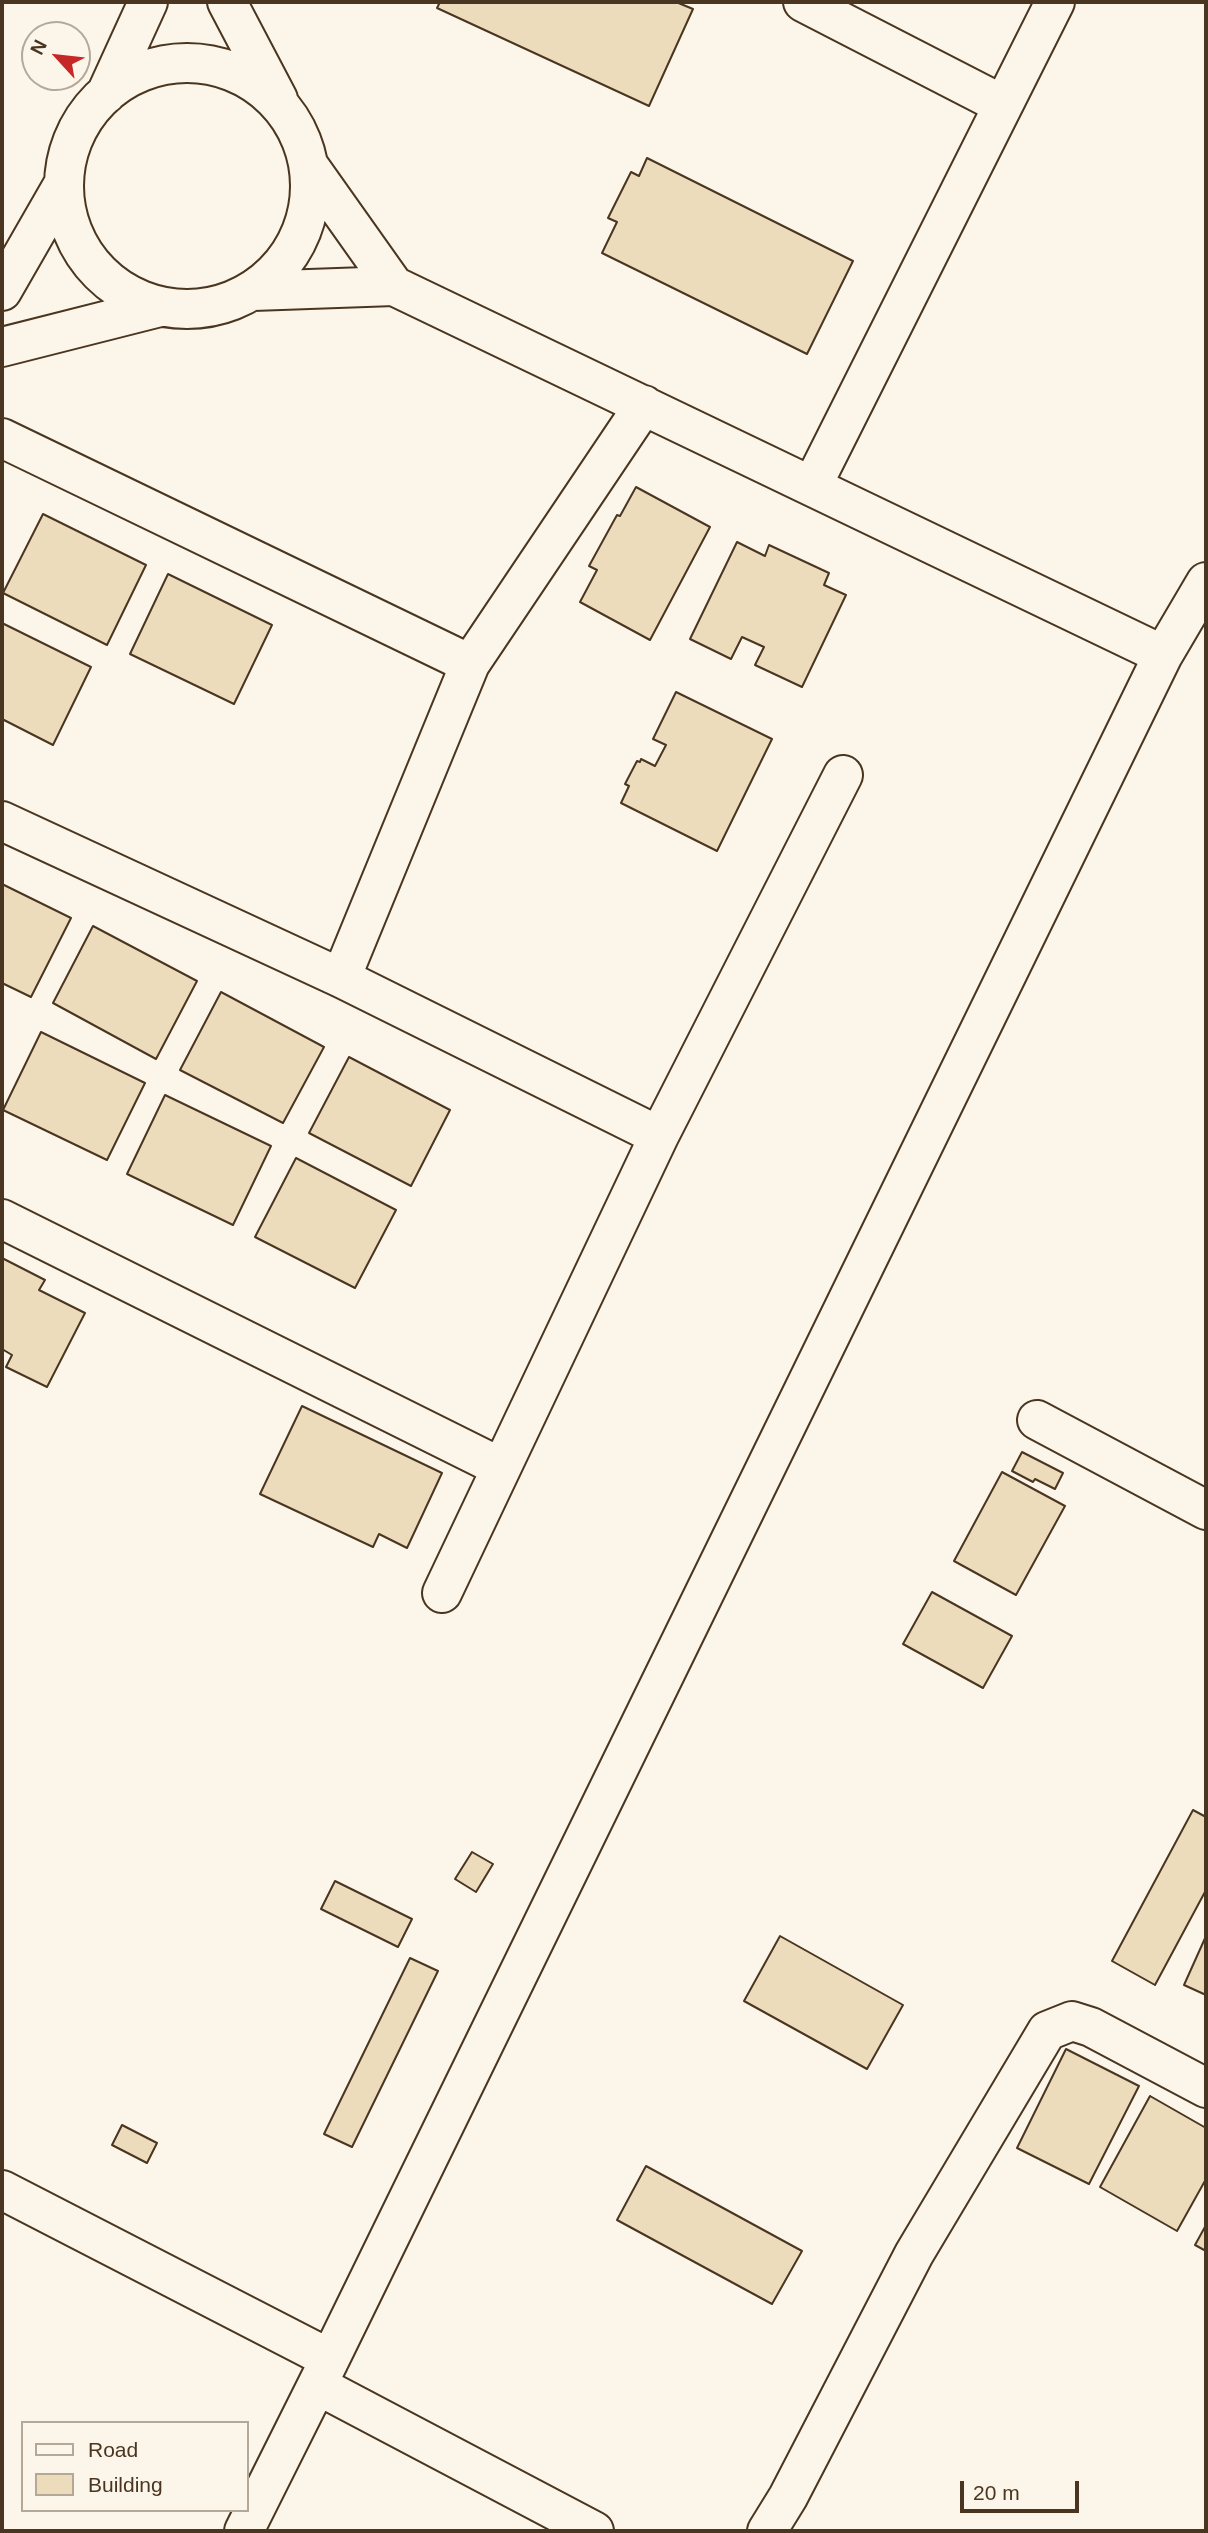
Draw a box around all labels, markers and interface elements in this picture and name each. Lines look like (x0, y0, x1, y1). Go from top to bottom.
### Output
north arrow (21, 21, 91, 91)
text: N (26, 36, 51, 58)
legend (21, 2421, 248, 2512)
text: Road (88, 2438, 138, 2461)
scale bar (963, 2466, 1082, 2510)
text: Building (88, 2473, 163, 2496)
text: 20 m (973, 2481, 1020, 2504)

